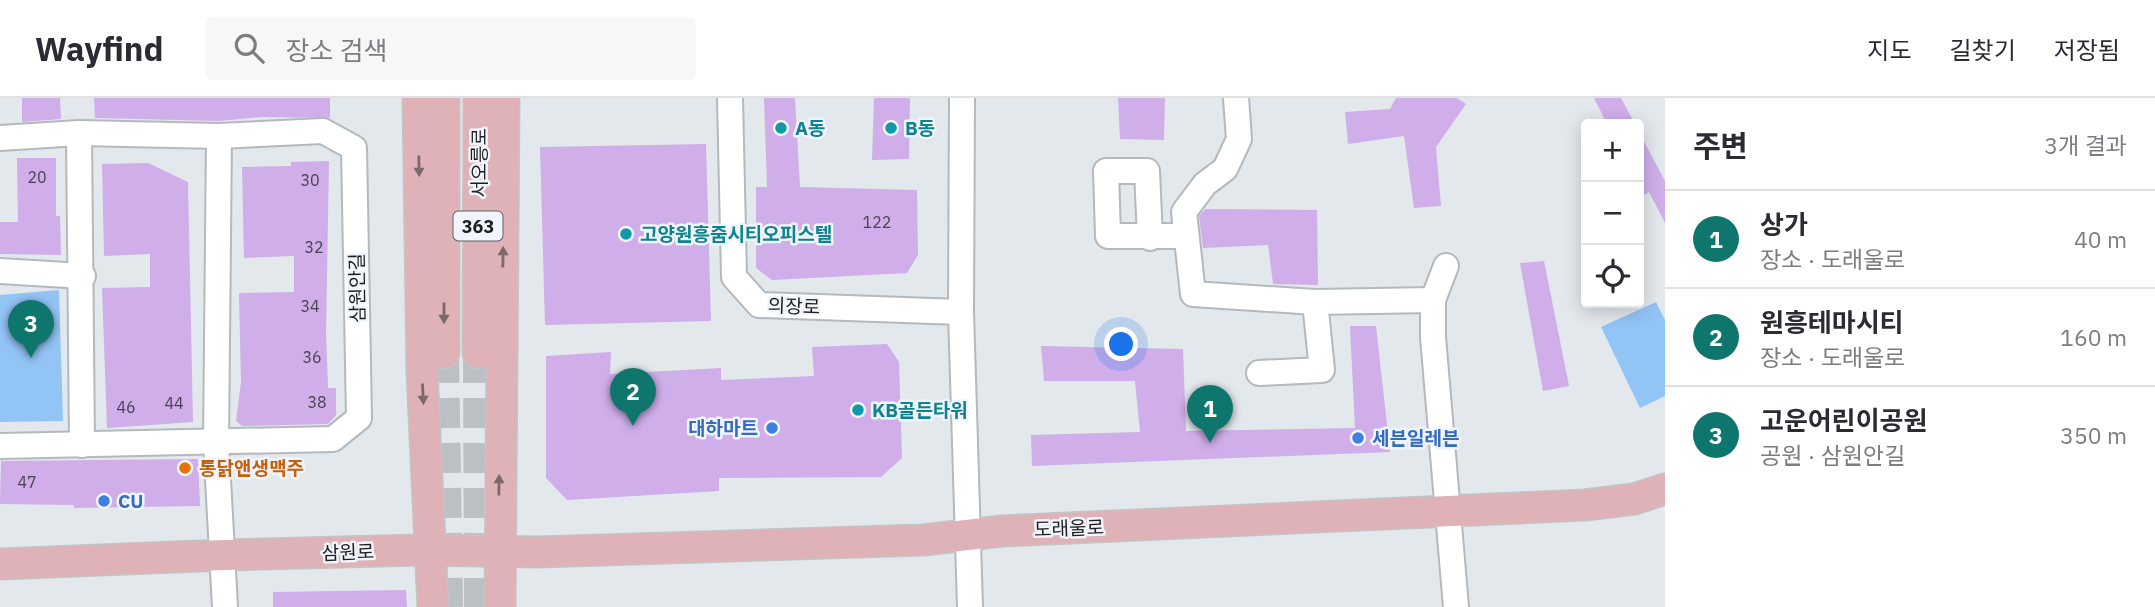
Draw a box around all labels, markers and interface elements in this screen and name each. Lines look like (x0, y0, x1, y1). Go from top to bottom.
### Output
search box (206, 17, 696, 80)
text: Wayfind (35, 27, 164, 70)
icon: search (230, 29, 268, 67)
text: 장소 검색 (286, 33, 387, 67)
text: 지도 (1867, 34, 1912, 66)
text: 길찾기 (1950, 34, 2016, 66)
text: 저장됨 (2054, 34, 2120, 66)
place label: A동 (795, 116, 826, 140)
place label: B동 (905, 116, 935, 140)
map controls (1581, 119, 1644, 308)
button: + (1581, 119, 1644, 182)
marker: A동 (773, 120, 789, 136)
marker: B동 (883, 120, 899, 136)
text: 주변 (1693, 126, 1748, 165)
street label: 서오릉로 (467, 128, 491, 198)
text: 3개 결과 (2044, 130, 2127, 160)
one-way arrow (413, 155, 425, 177)
house number: 20 (27, 167, 47, 187)
house number: 30 (300, 170, 320, 190)
button: − (1581, 182, 1644, 245)
text: 상가 (1760, 207, 1808, 241)
road number: 363 (454, 211, 503, 240)
house number: 122 (863, 212, 891, 232)
place label: 고양원흥줌시티오피스텔 (640, 222, 832, 246)
text: 1 (1709, 224, 1723, 254)
text: 40 m (2074, 224, 2127, 254)
marker: 고양원흥줌시티오피스텔 (618, 226, 634, 242)
house number: 32 (304, 237, 324, 257)
text: 장소 · 도래울로 (1760, 244, 1905, 274)
button: locate (1581, 245, 1644, 308)
one-way arrow (497, 246, 508, 268)
street label: 삼원안길 (344, 253, 370, 323)
street label: 의장로 (767, 293, 821, 319)
house number: 34 (300, 296, 320, 316)
pin: 3 (8, 300, 54, 358)
one-way arrow (438, 302, 450, 324)
text: 원흥테마시티 (1760, 305, 1904, 339)
text: 2 (1709, 322, 1723, 352)
text: 160 m (2060, 322, 2127, 352)
your location (1104, 327, 1138, 361)
text: 장소 · 도래울로 (1760, 342, 1905, 372)
house number: 36 (302, 347, 322, 367)
pin: 2 (610, 368, 656, 426)
one-way arrow (418, 383, 429, 405)
pin: 1 (1187, 385, 1233, 443)
house number: 38 (307, 392, 327, 412)
house number: 44 (164, 393, 184, 413)
house number: 46 (116, 397, 136, 417)
place label: KB골든타워 (872, 398, 968, 422)
marker: KB골든타워 (850, 402, 866, 418)
text: 고운어린이공원 (1760, 403, 1927, 437)
place label: 대하마트 (688, 416, 758, 440)
marker: 대하마트 (764, 420, 780, 436)
text: 3 (1709, 420, 1723, 450)
text: 350 m (2060, 420, 2127, 450)
place label: 세븐일레븐 (1372, 426, 1459, 450)
marker: 세븐일레븐 (1350, 430, 1366, 446)
text: 공원 · 삼원안길 (1760, 440, 1905, 470)
place label: 통닭앤생맥주 (199, 456, 304, 480)
marker: 통닭앤생맥주 (177, 460, 193, 476)
house number: 47 (17, 472, 37, 492)
one-way arrow (494, 474, 505, 496)
place label: CU (118, 489, 144, 513)
marker: CU (96, 493, 112, 509)
street label: 도래울로 (1034, 515, 1104, 541)
street label: 삼원로 (321, 539, 375, 565)

